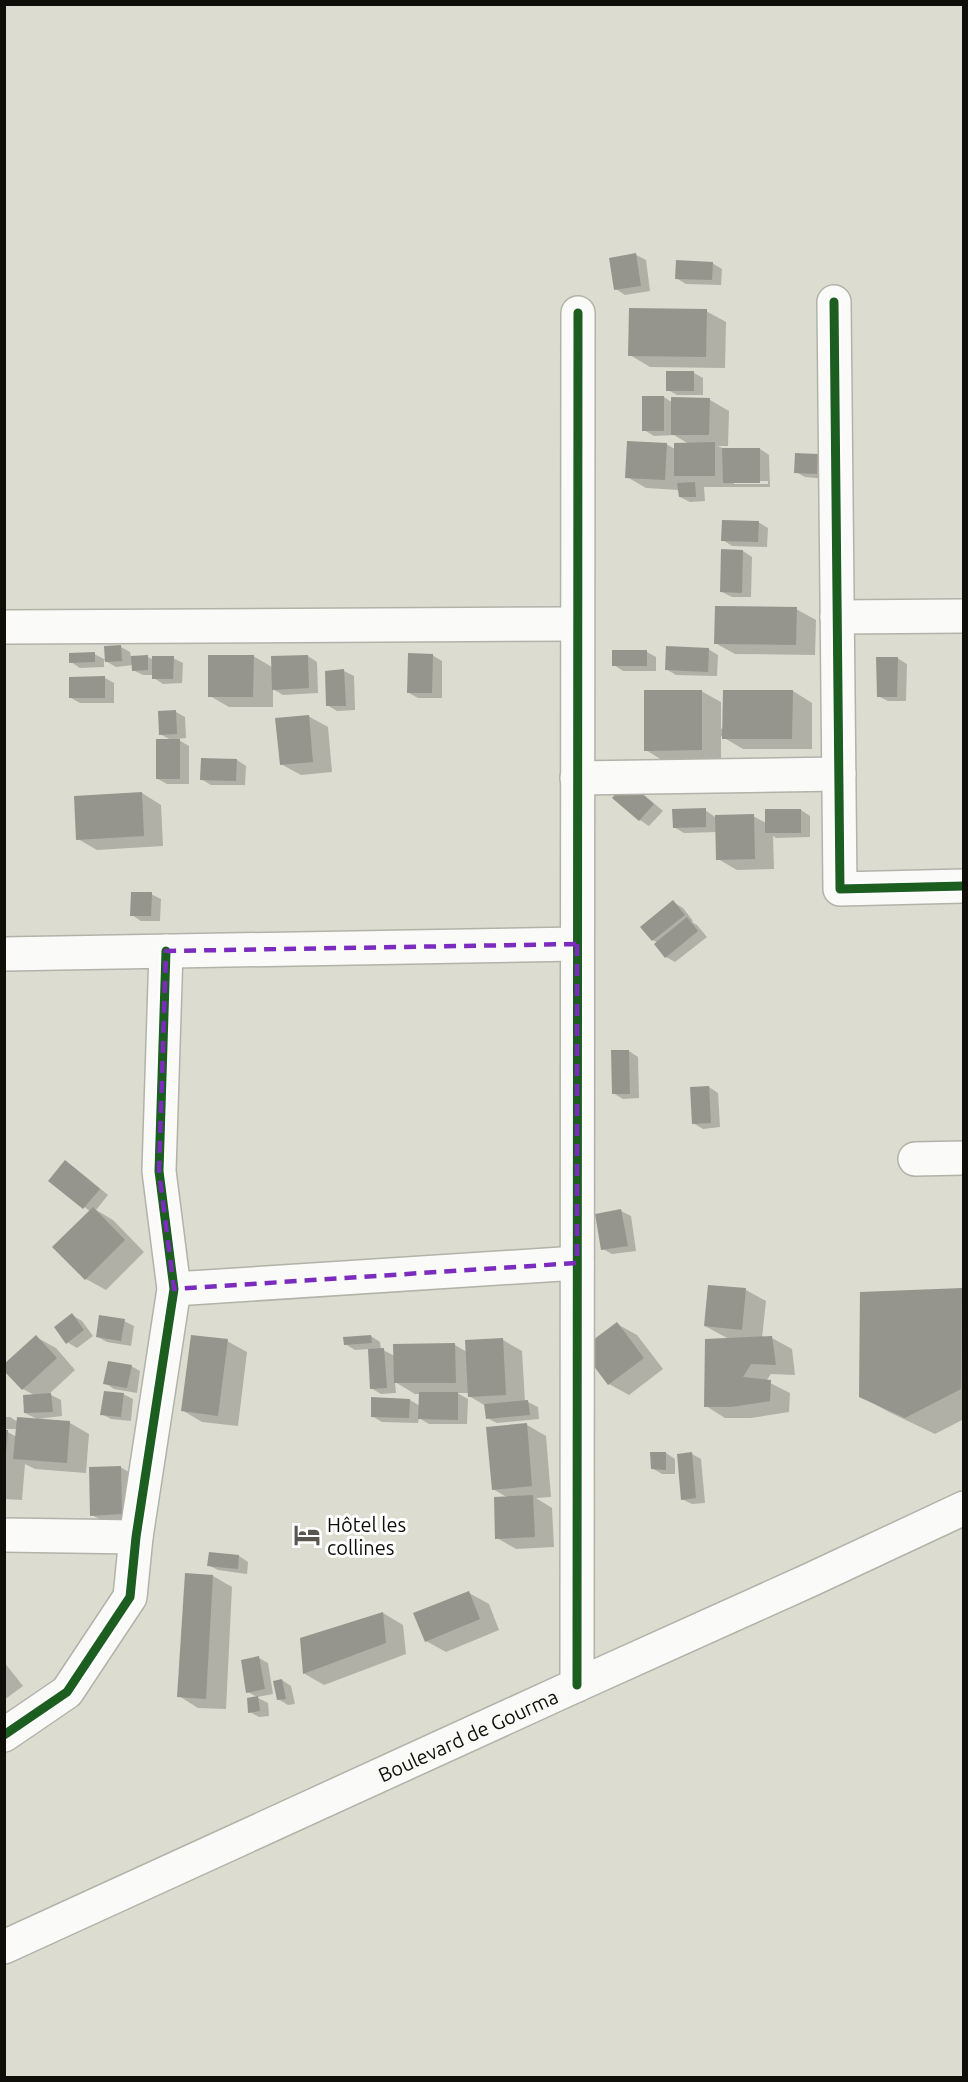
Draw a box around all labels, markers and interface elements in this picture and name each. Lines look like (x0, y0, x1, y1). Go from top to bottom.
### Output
place label: Hôtel les collines (327, 1513, 406, 1559)
hotel icon: Hôtel les collines (292, 1520, 322, 1550)
street label: Boulevard de Gourma (374, 1684, 561, 1786)

